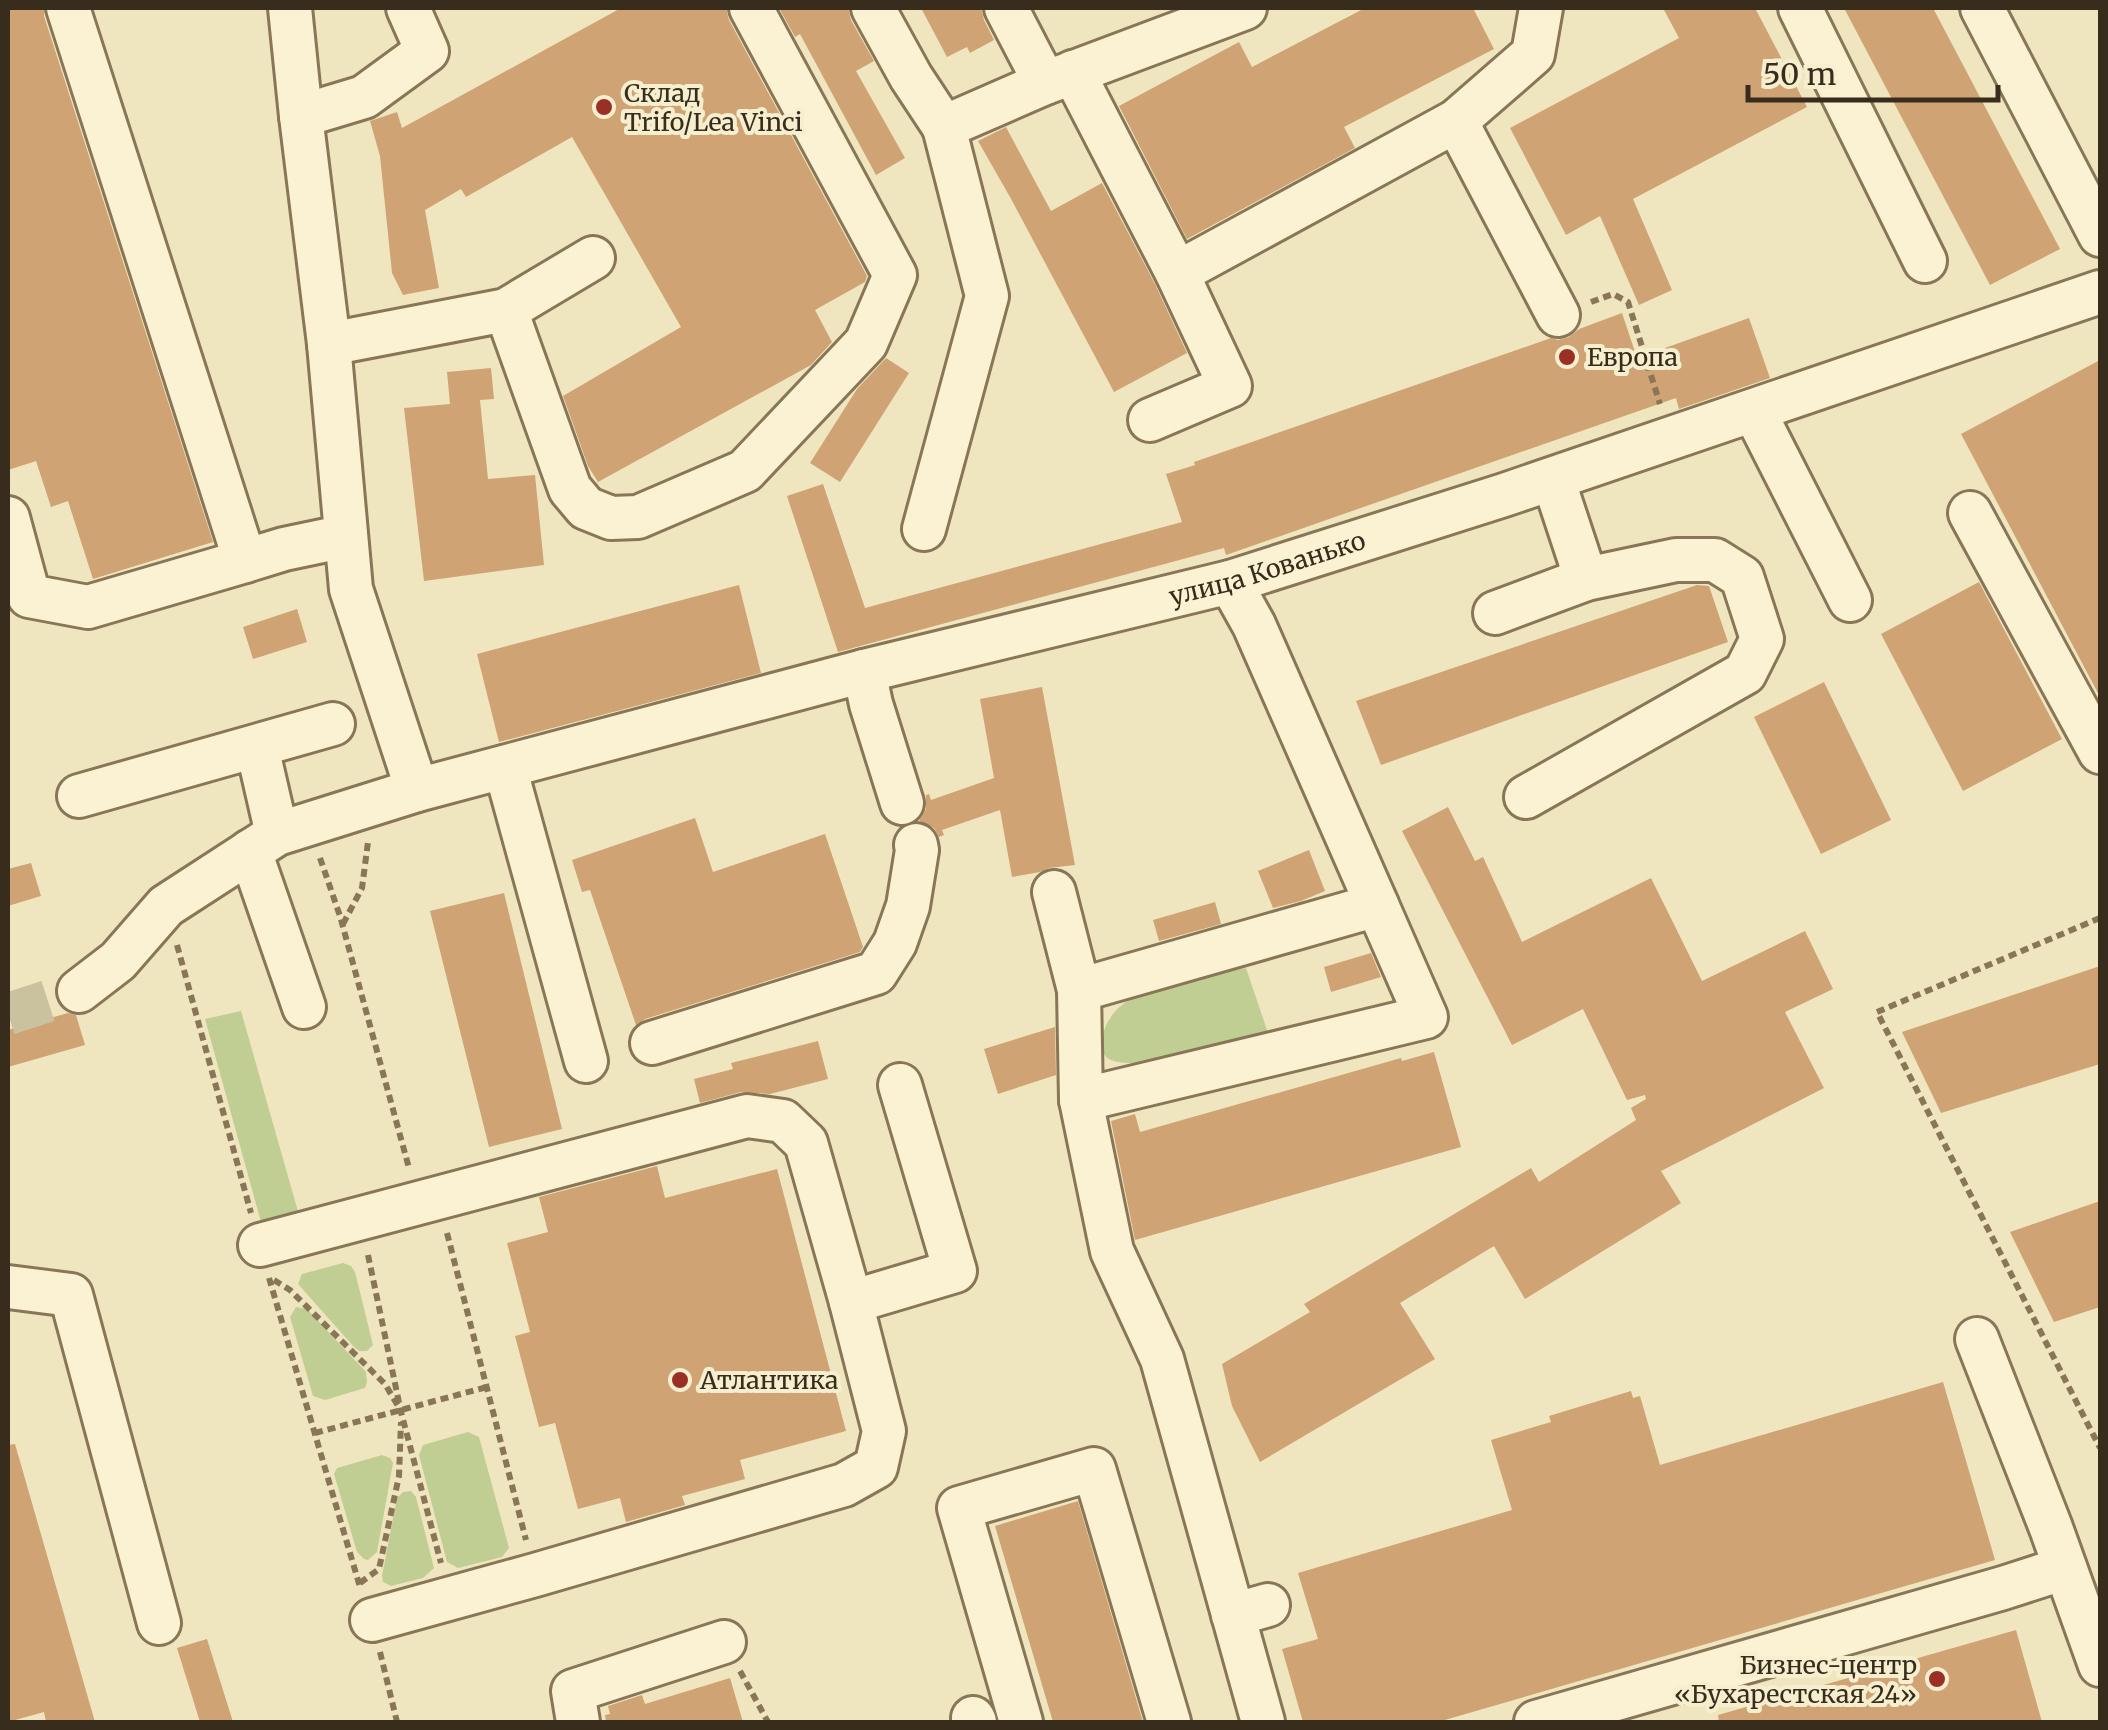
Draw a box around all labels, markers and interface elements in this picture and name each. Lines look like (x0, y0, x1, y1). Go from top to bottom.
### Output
scale bar (1748, 40, 1998, 102)
text: 50 m (1763, 55, 1836, 93)
place label: Склад Trifo/Lea Vinci (624, 77, 803, 138)
marker: Склад Trifo/Lea Vinci (593, 96, 615, 118)
place label: Европа (1587, 341, 1678, 373)
marker: Европа (1556, 346, 1578, 368)
street label: улица Кованько (1166, 524, 1369, 612)
place label: Атлантика (699, 1364, 838, 1396)
marker: Атлантика (669, 1369, 691, 1391)
place label: Бизнес-центр «Бухарестская 24» (1674, 1649, 1917, 1710)
marker: Бизнес-центр «Бухарестская 24» (1926, 1668, 1948, 1690)

